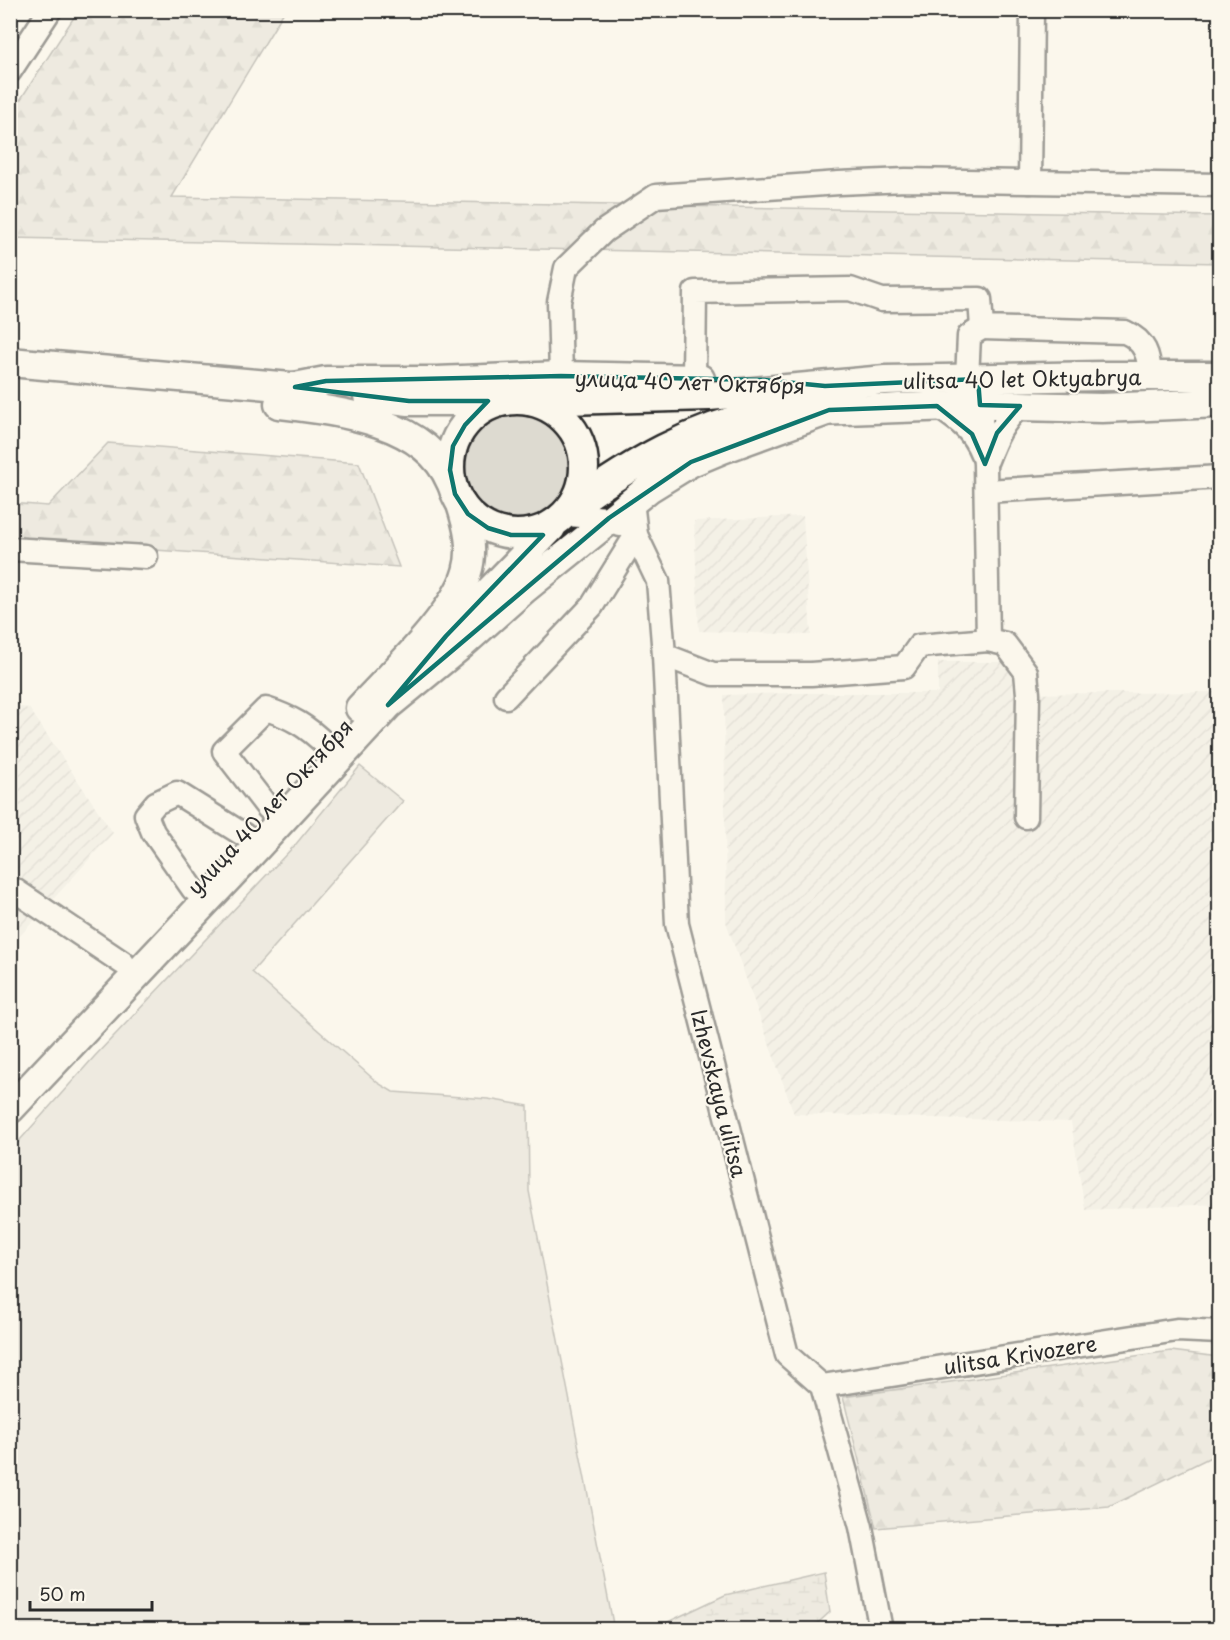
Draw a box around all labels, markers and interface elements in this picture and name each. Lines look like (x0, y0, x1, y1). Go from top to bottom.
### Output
street label: ulitsa 40 let Oktyabrya (902, 360, 1142, 396)
street label: улица 40 лет Октября (574, 361, 806, 401)
street label: улица 40 лет Октября (179, 711, 359, 901)
street label: Izhevskaya ulitsa (684, 1006, 756, 1180)
street label: ulitsa Krivozere (941, 1326, 1099, 1382)
scale bar (30, 1574, 152, 1612)
text: 50 m (39, 1580, 86, 1607)

